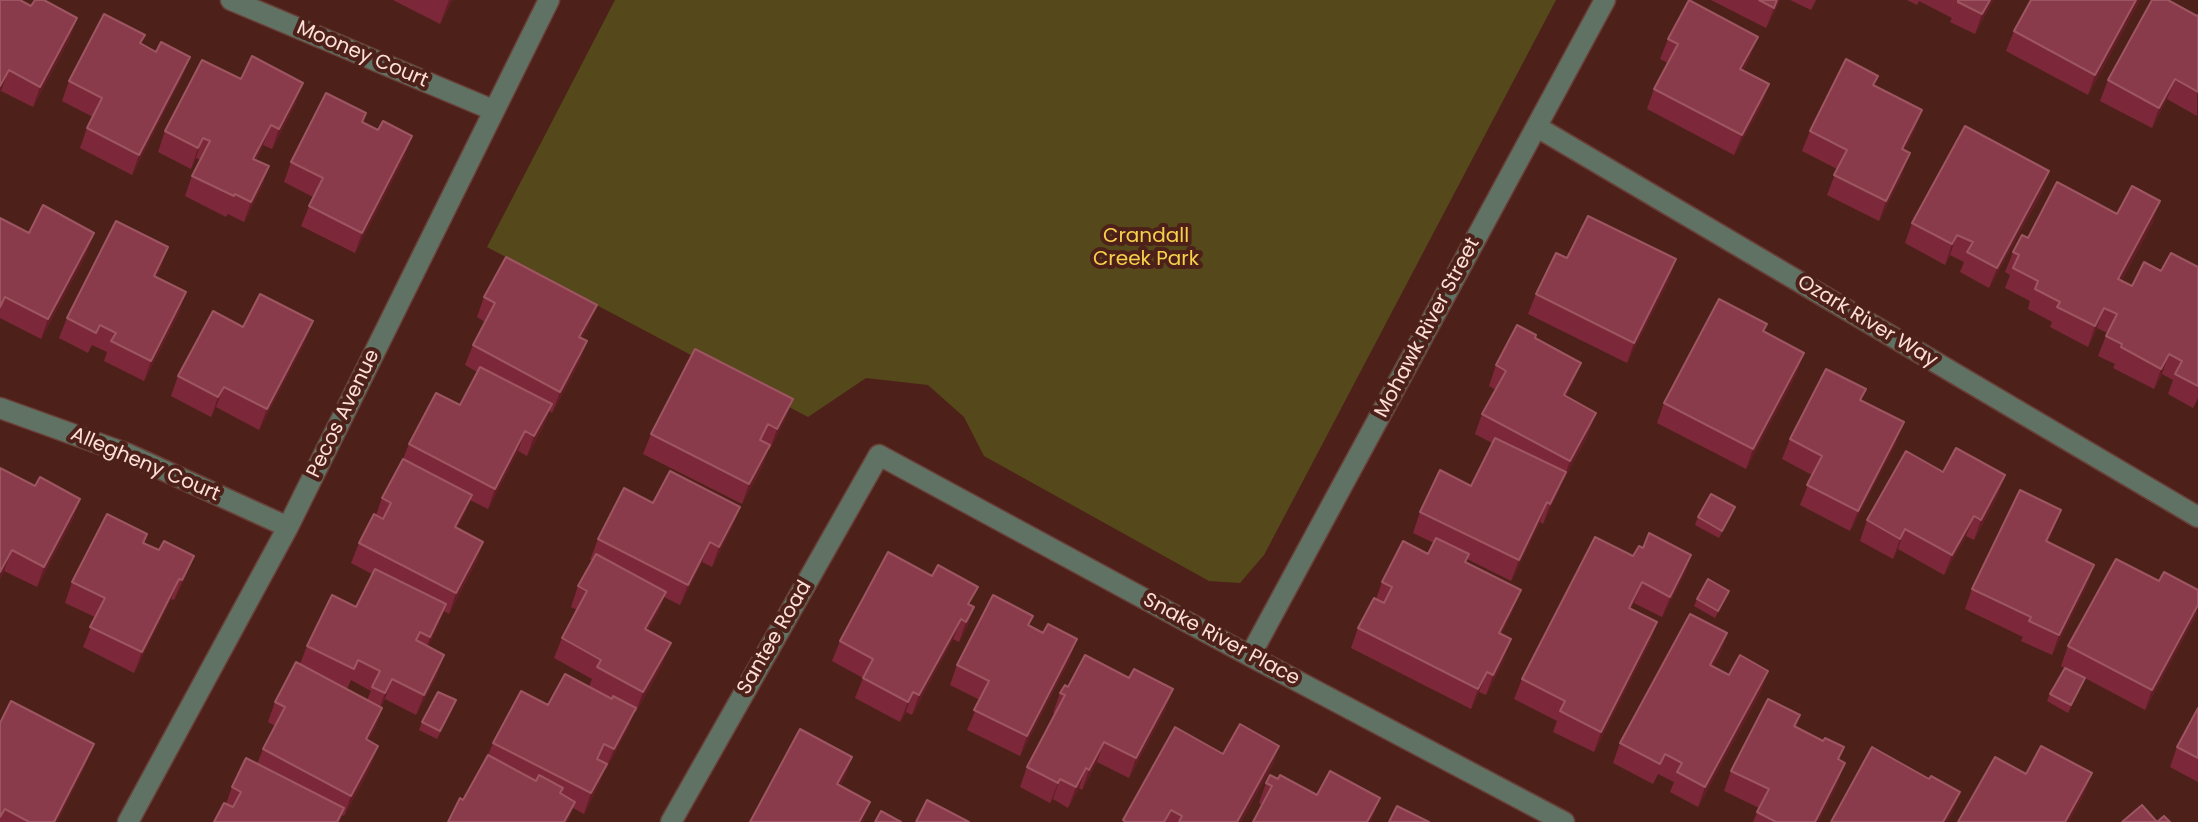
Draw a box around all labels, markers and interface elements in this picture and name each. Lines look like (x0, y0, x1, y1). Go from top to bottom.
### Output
street label: Mooney Court (293, 17, 431, 93)
park label: Crandall Creek Park (1093, 225, 1199, 272)
street label: Mohawk River Street (1370, 234, 1486, 422)
street label: Ozark River Way (1793, 271, 1941, 373)
street label: Pecos Avenue (303, 346, 385, 482)
street label: Allegheny Court (67, 423, 223, 507)
street label: Santee Road (733, 577, 817, 699)
street label: Snake River Place (1138, 589, 1304, 691)

